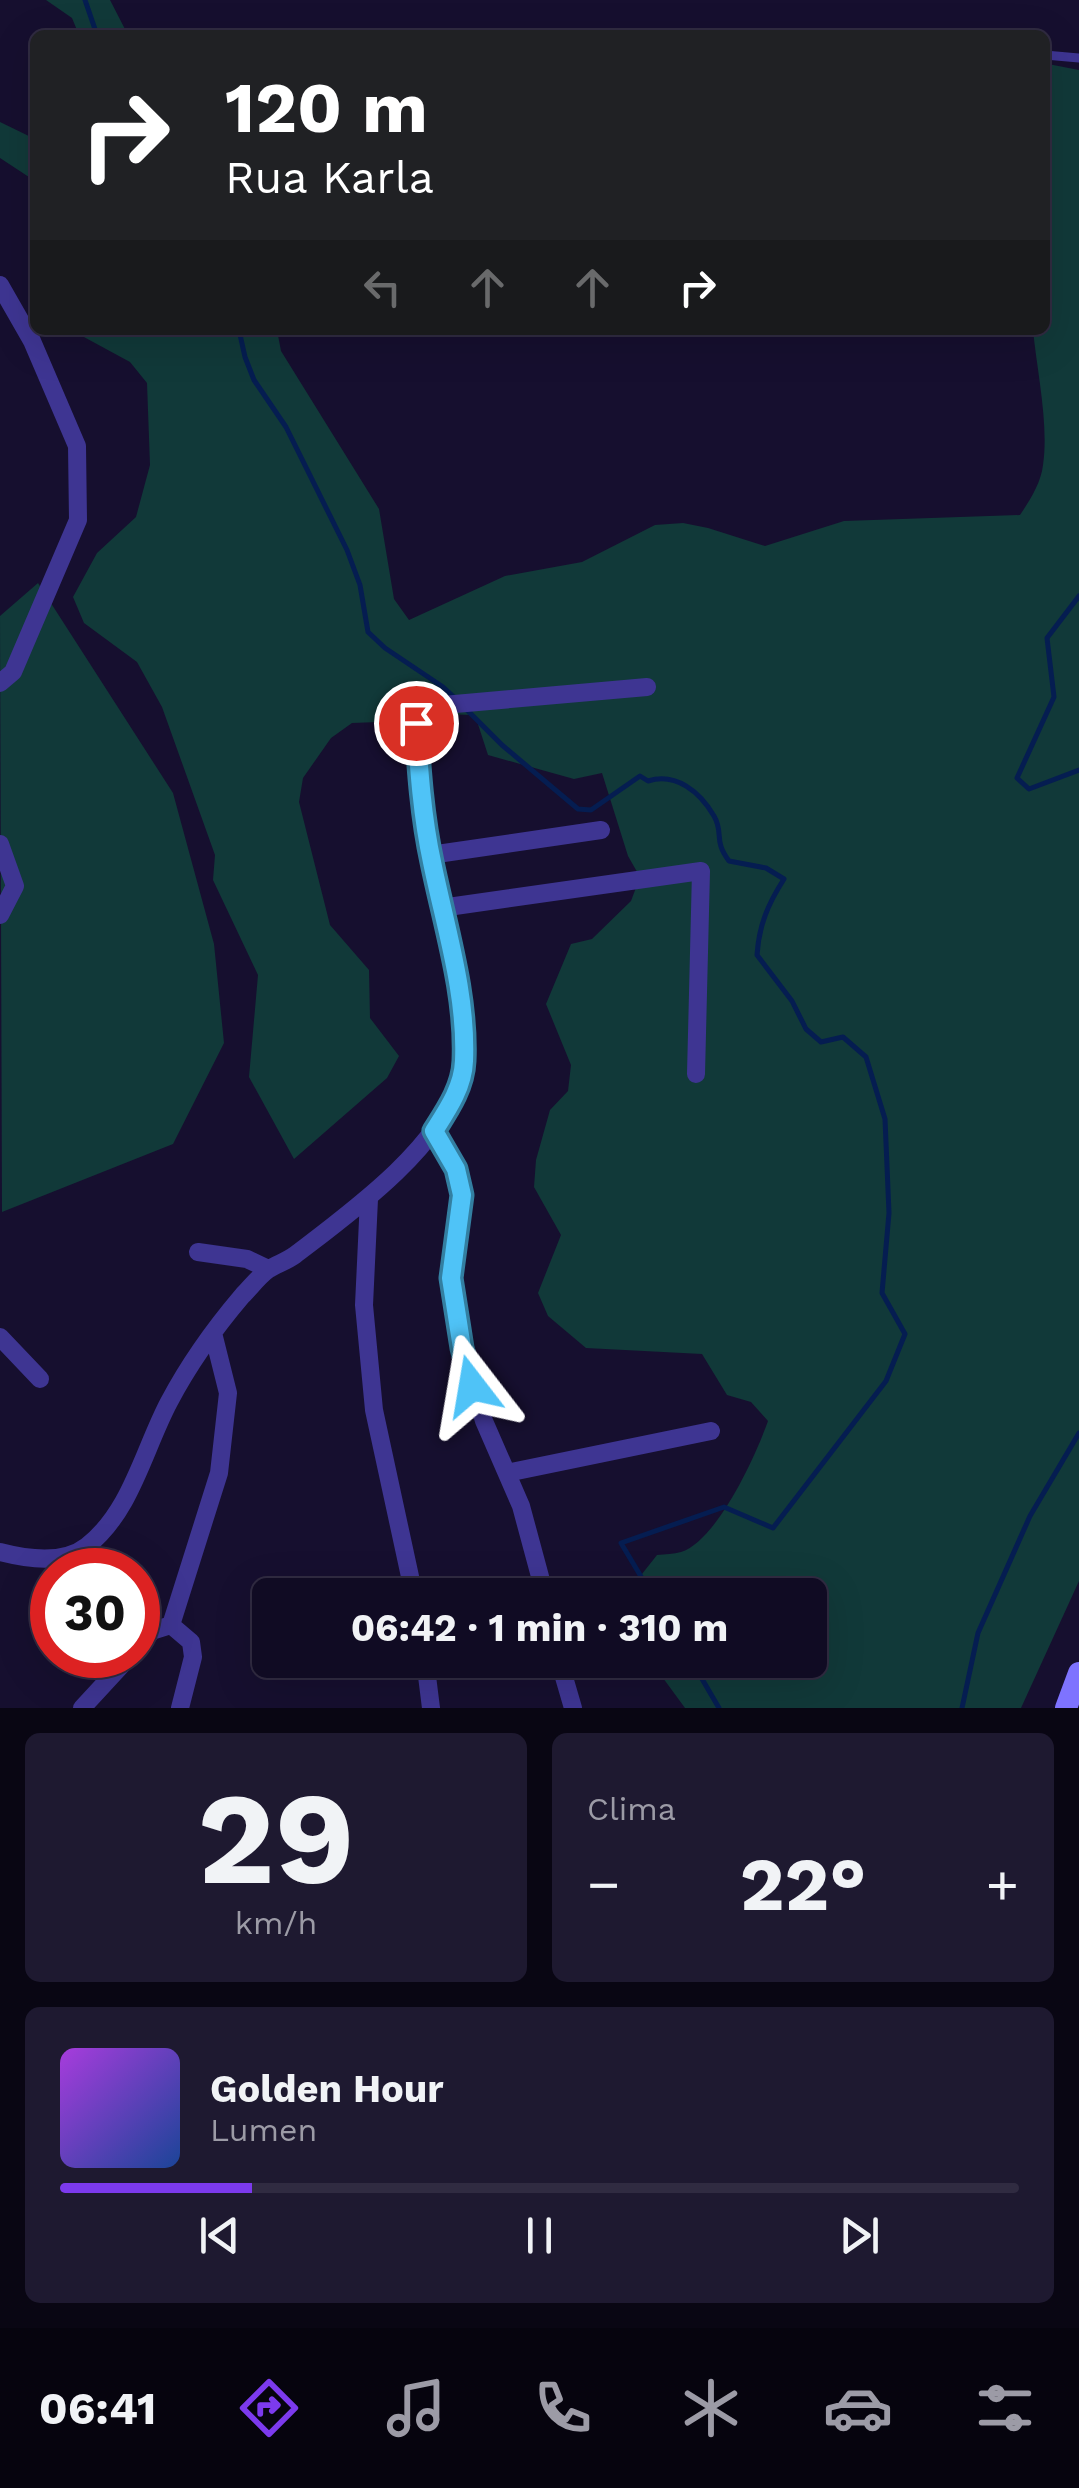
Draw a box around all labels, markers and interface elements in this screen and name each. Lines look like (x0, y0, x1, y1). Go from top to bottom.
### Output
text: 120 m (225, 67, 428, 149)
icon: right (60, 70, 190, 200)
text: Rua Karla (225, 151, 434, 204)
icon: left (355, 260, 410, 315)
icon: ahead (460, 260, 515, 315)
icon: ahead (565, 260, 620, 315)
icon: right (670, 260, 725, 315)
pin (374, 681, 459, 766)
icon: arrive (389, 696, 444, 751)
position arrow (420, 1334, 524, 1438)
speed limit sign: 30 (30, 1548, 160, 1678)
text: 06:42 · 1 min · 310 m (351, 1606, 728, 1650)
text: 29 (197, 1762, 355, 1915)
text: Clima (587, 1790, 676, 1828)
text: 22° (740, 1840, 866, 1928)
text: − (587, 1852, 620, 1916)
text: + (986, 1852, 1019, 1916)
text: km/h (235, 1904, 317, 1942)
text: Golden Hour (210, 2067, 444, 2111)
text: Lumen (210, 2111, 317, 2149)
icon: previous (192, 2208, 247, 2263)
icon: pause (512, 2208, 567, 2263)
icon: next (832, 2208, 887, 2263)
icon: directions (234, 2373, 304, 2443)
icon: music (381, 2373, 451, 2443)
icon: phone (528, 2373, 598, 2443)
icon: climate (676, 2373, 746, 2443)
icon: car (823, 2373, 893, 2443)
icon: filters (970, 2373, 1040, 2443)
text: 06:41 (39, 2382, 156, 2435)

